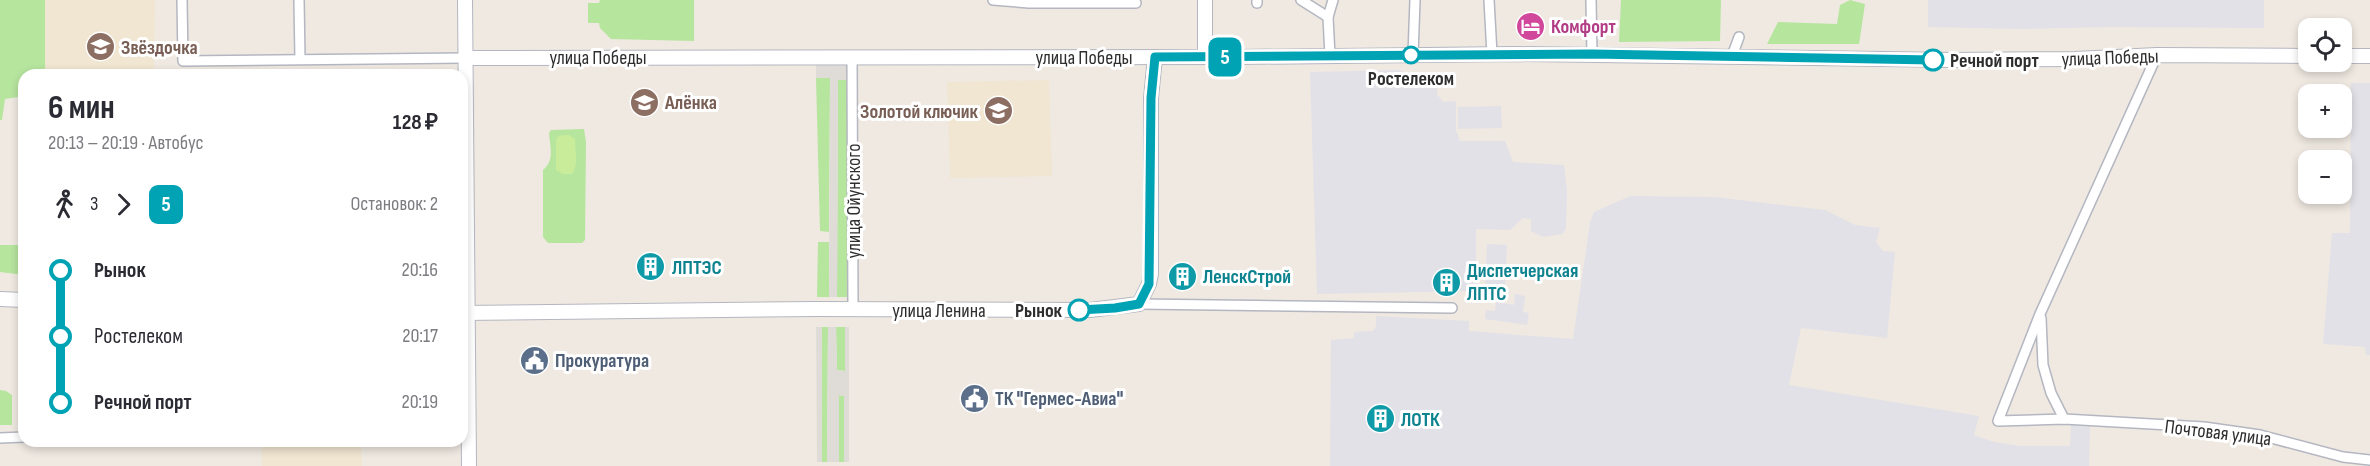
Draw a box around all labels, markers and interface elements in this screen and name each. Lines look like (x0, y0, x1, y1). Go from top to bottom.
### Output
hotel icon: Комфорт (1514, 10, 1546, 42)
place label: Комфорт (1551, 15, 1616, 39)
map controls (2298, 18, 2352, 204)
button: locate (2298, 18, 2352, 72)
school or university icon: Звёздочка (84, 31, 116, 63)
place label: Звёздочка (121, 36, 198, 60)
line badge: 5 (1206, 38, 1244, 76)
street label: улица Победы (2061, 44, 2159, 72)
text: 5 (1220, 45, 1230, 70)
street label: улица Победы (549, 46, 647, 70)
street label: улица Победы (1035, 46, 1133, 70)
marker: Ростелеком (1402, 46, 1420, 64)
marker: Речной порт (1922, 49, 1944, 71)
place label: Речной порт (1950, 49, 2039, 73)
place label: Ростелеком (1368, 67, 1454, 91)
button: + (2298, 84, 2352, 138)
school or university icon: Алёнка (628, 86, 660, 118)
text: 6 мин (48, 88, 115, 128)
place label: Алёнка (664, 91, 717, 115)
school or university icon: Золотой ключик (983, 95, 1015, 127)
place label: Золотой ключик (860, 100, 979, 124)
text: 128 ₽ (393, 109, 438, 136)
text: 20:13 – 20:19 · Автобус (48, 131, 204, 155)
street label: улица Ойунского (842, 144, 866, 258)
button: − (2298, 150, 2352, 204)
icon: walk (48, 188, 81, 221)
icon: forward (107, 188, 140, 221)
text: 3 (90, 192, 98, 216)
text: 5 (161, 192, 171, 217)
text: Остановок: 2 (350, 192, 438, 216)
building icon: ЛПТЭС (635, 251, 667, 283)
place label: ЛПТЭС (672, 256, 722, 280)
text: Рынок (94, 257, 146, 284)
text: 20:16 (402, 258, 438, 282)
place label: Диспетчерская ЛПТС (1467, 259, 1578, 306)
building icon: ЛенскСтрой (1166, 260, 1198, 292)
place label: ЛенскСтрой (1203, 265, 1291, 289)
building icon: Диспетчерская ЛПТС (1430, 266, 1462, 298)
street label: улица Ленина (892, 299, 986, 323)
place label: Рынок (1015, 299, 1063, 323)
marker: Рынок (1068, 299, 1090, 321)
text: Ростелеком (94, 323, 183, 350)
text: 20:17 (402, 324, 438, 348)
public building icon: Прокуратура (518, 344, 550, 376)
place label: Прокуратура (555, 349, 649, 373)
public building icon: ТК "Гермес-Авиа" (958, 382, 990, 414)
place label: ТК "Гермес-Авиа" (995, 387, 1123, 411)
text: Речной порт (94, 389, 192, 416)
text: 20:19 (401, 390, 438, 414)
building icon: ЛОТК (1364, 403, 1396, 435)
place label: ЛОТК (1401, 408, 1440, 432)
street label: Почтовая улица (2163, 415, 2273, 451)

